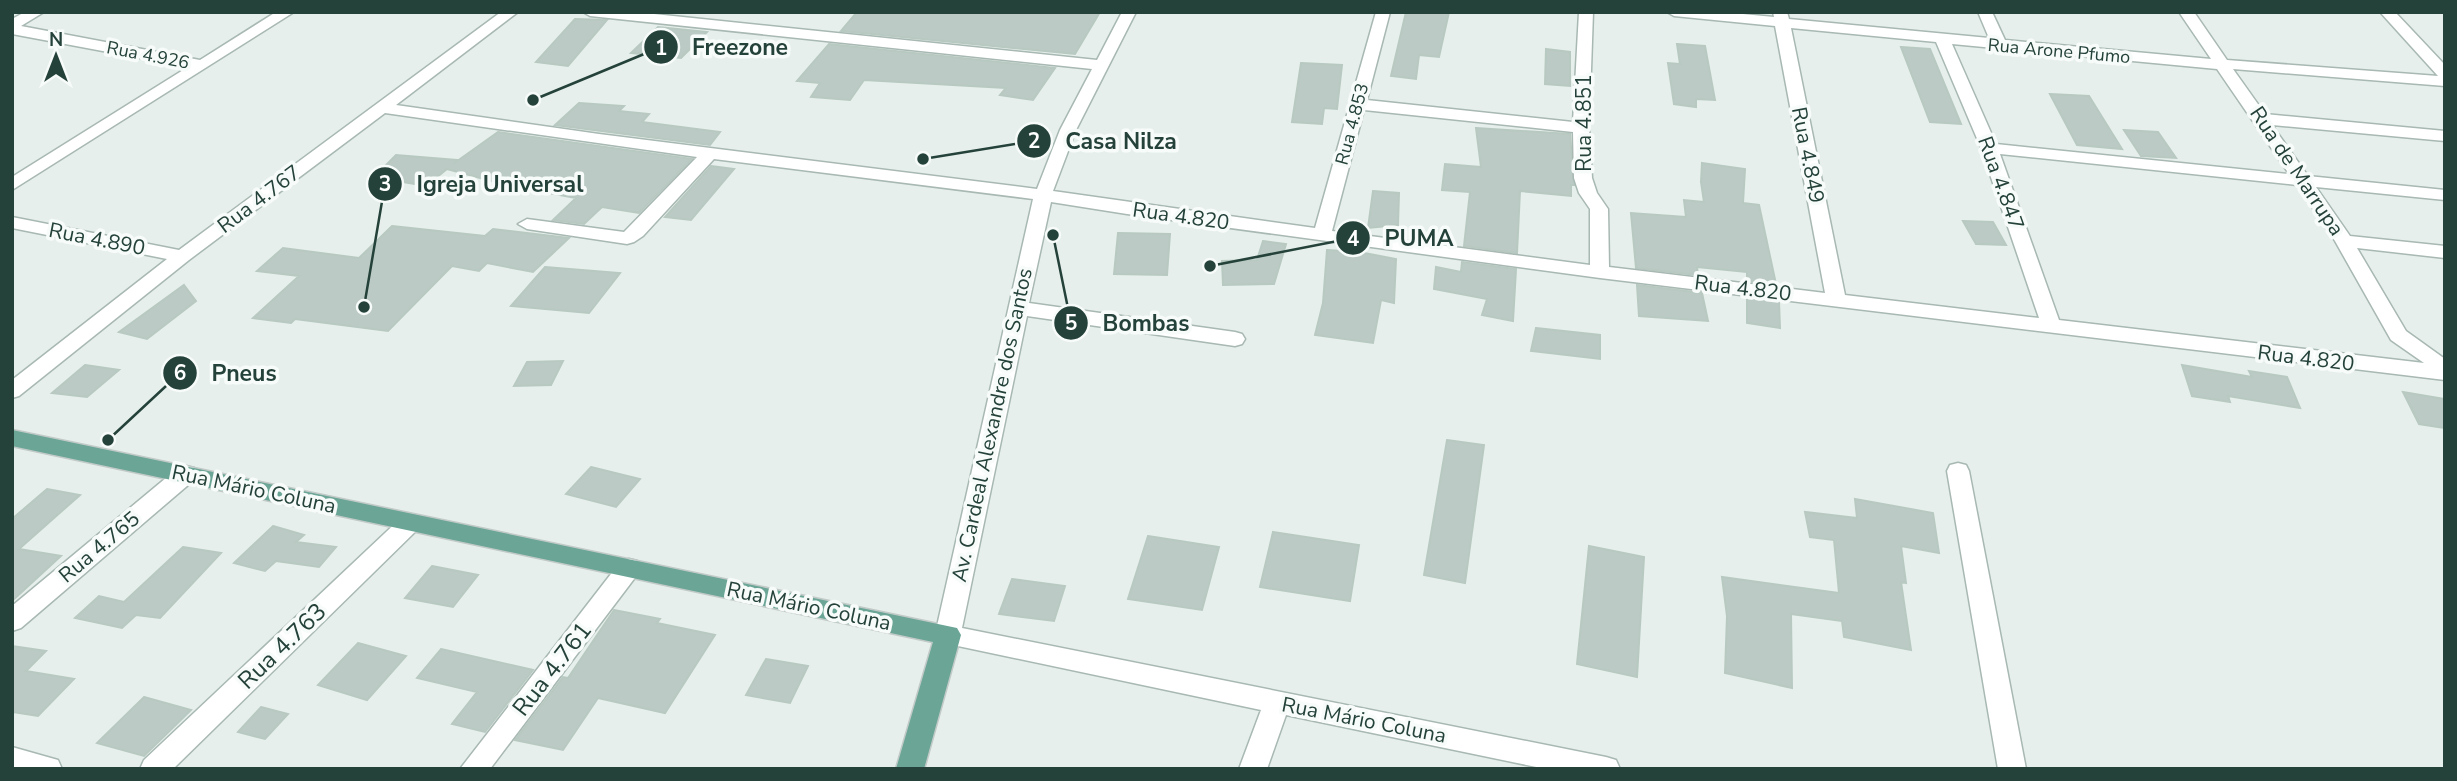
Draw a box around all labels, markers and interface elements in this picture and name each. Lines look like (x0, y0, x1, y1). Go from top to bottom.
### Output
north arrow (21, 21, 91, 91)
callout: Freezone (643, 25, 802, 69)
text: N (49, 27, 63, 53)
text: Freezone (692, 32, 788, 63)
street label: Rua Arone Pfumo (1987, 33, 2131, 69)
text: 1 (655, 34, 667, 62)
street label: Rua 4.926 (105, 35, 191, 75)
street label: Rua 4.851 (1570, 74, 1598, 172)
street label: Rua 4.853 (1330, 81, 1374, 167)
street label: Rua de Marrupa (2243, 101, 2351, 241)
street label: Rua 4.849 (1785, 104, 1831, 206)
callout: Casa Nilza (1016, 119, 1191, 163)
text: Casa Nilza (1065, 126, 1177, 157)
text: 2 (1028, 127, 1040, 155)
street label: Rua 4.847 (1971, 132, 2031, 234)
street label: Rua 4.767 (212, 158, 306, 240)
callout: Igreja Universal (367, 162, 597, 206)
text: Igreja Universal (416, 169, 584, 200)
text: 3 (379, 170, 391, 198)
street label: Rua 4.820 (1131, 195, 1231, 237)
street label: Rua 4.890 (46, 216, 148, 262)
callout: PUMA (1335, 216, 1467, 260)
text: PUMA (1384, 223, 1454, 254)
text: 4 (1347, 225, 1360, 253)
street label: Av. Cardeal Alexandre dos Santos (945, 265, 1039, 585)
street label: Rua 4.820 (1693, 268, 1793, 308)
callout: Bombas (1053, 301, 1203, 345)
text: Bombas (1103, 308, 1189, 339)
text: 5 (1065, 309, 1077, 337)
street label: Rua 4.820 (2256, 338, 2356, 378)
callout: Pneus (163, 351, 291, 395)
text: Pneus (211, 358, 277, 389)
text: 6 (174, 359, 186, 387)
street label: Rua Mário Coluna (169, 458, 339, 520)
street label: Rua 4.765 (53, 505, 145, 589)
street label: Rua Mário Coluna (724, 575, 894, 637)
street label: Rua 4.763 (231, 596, 333, 696)
street label: Rua 4.761 (505, 615, 599, 723)
street label: Rua Mário Coluna (1279, 690, 1449, 750)

